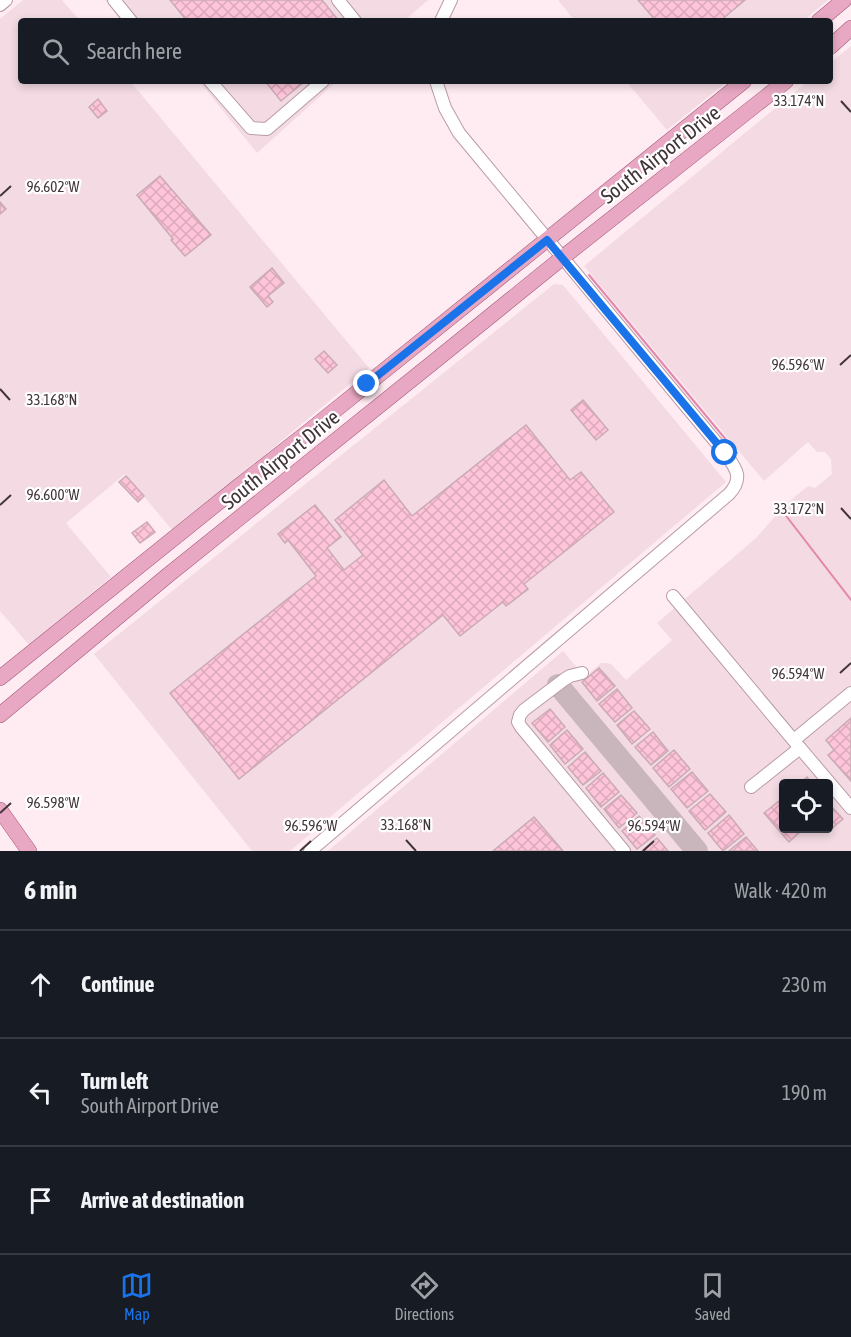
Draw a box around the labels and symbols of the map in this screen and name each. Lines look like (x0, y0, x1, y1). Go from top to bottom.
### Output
text: 33.174°N (774, 92, 824, 109)
street label: South Airport Drive (596, 100, 724, 208)
text: 96.602°W (27, 178, 80, 195)
text: 96.596°W (772, 356, 825, 373)
route end (353, 370, 379, 396)
text: 33.168°N (27, 391, 77, 408)
street label: South Airport Drive (216, 404, 344, 514)
route start (711, 439, 737, 465)
text: 96.600°W (27, 486, 80, 503)
text: 33.172°N (774, 500, 824, 517)
text: 96.594°W (772, 665, 825, 682)
text: 96.598°W (27, 794, 80, 811)
text: 33.168°N (381, 816, 431, 833)
text: 96.596°W (285, 817, 338, 834)
text: 96.594°W (628, 817, 681, 834)

